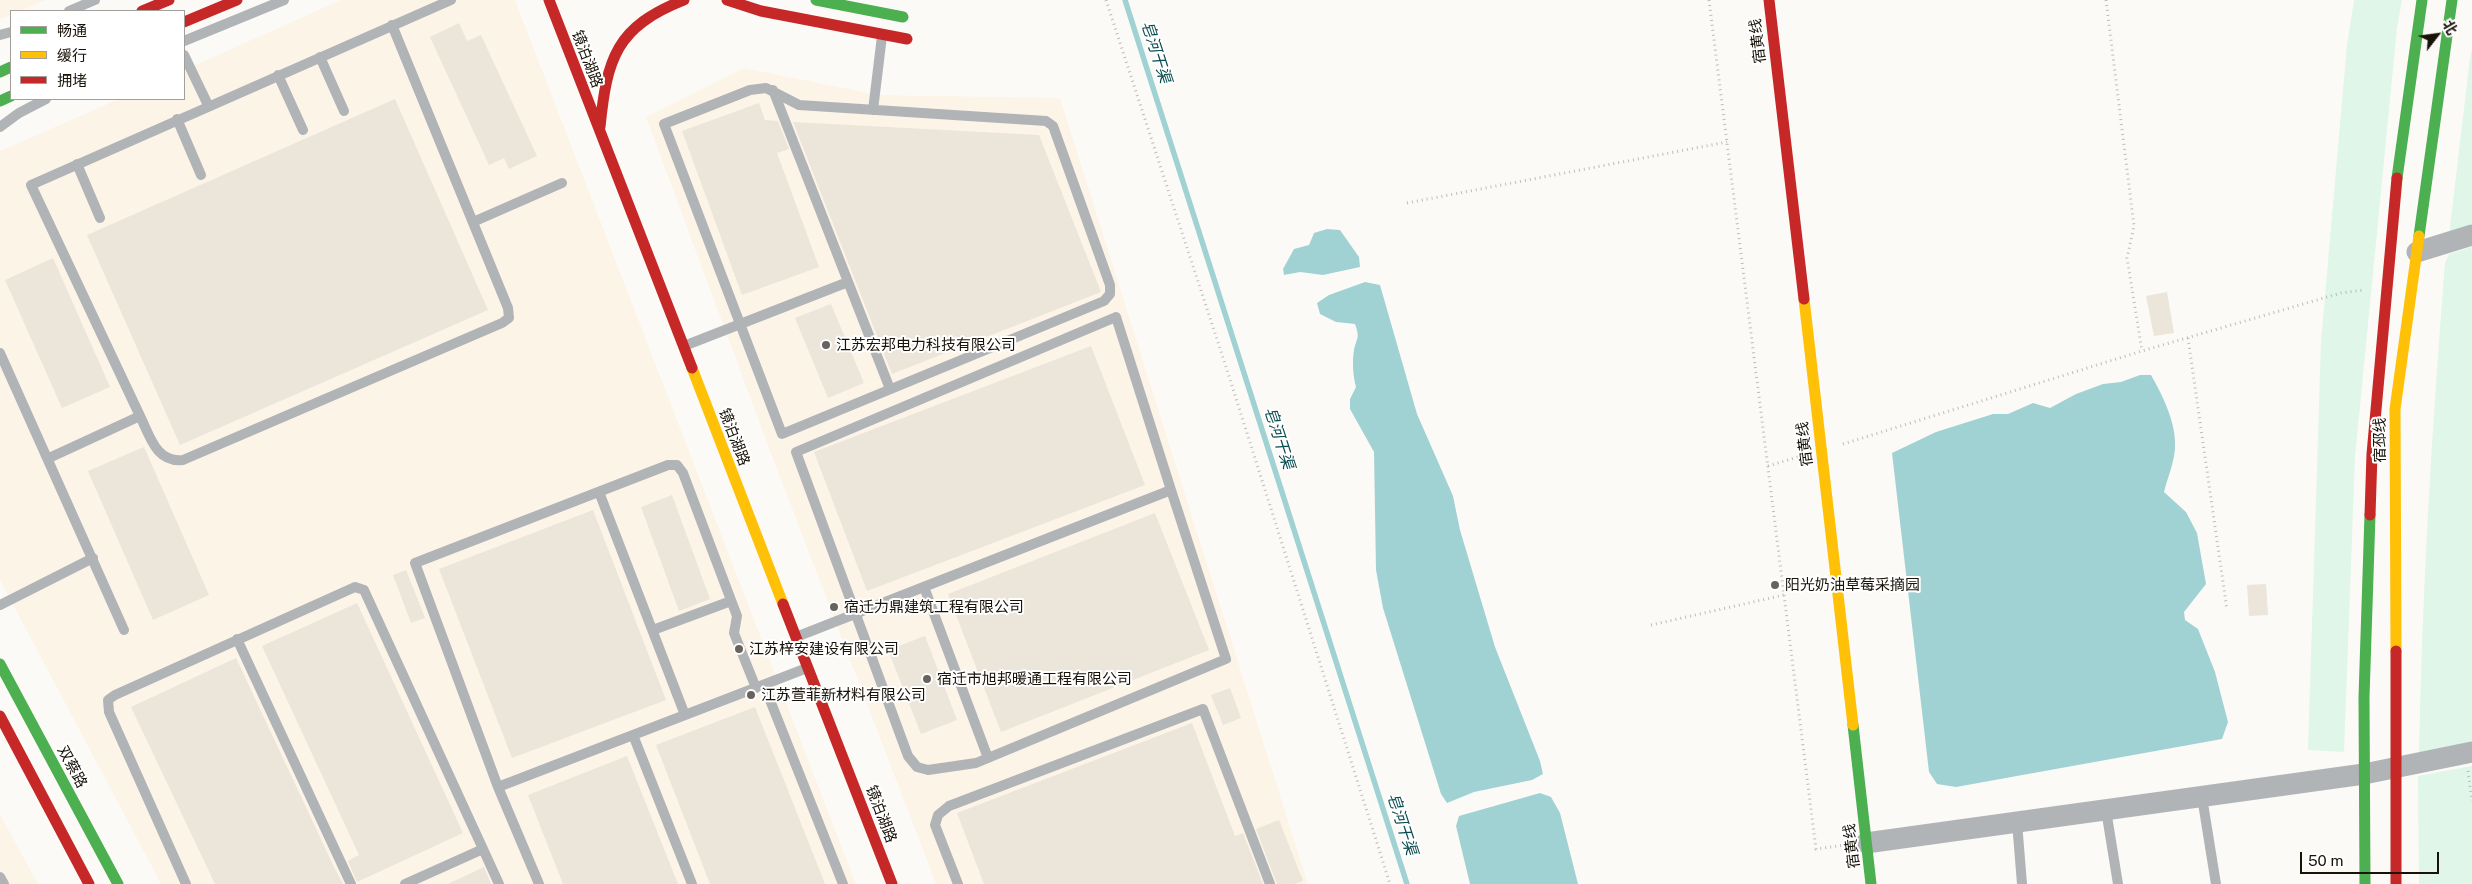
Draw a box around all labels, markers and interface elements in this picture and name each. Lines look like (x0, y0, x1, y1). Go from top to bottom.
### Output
legend (10, 10, 185, 100)
north arrow (2412, 10, 2462, 60)
text: 北 (2440, 17, 2460, 38)
street label: 宿黄线 (1746, 18, 1770, 64)
water label: 皂河干渠 (1137, 19, 1175, 85)
text: 畅通 (57, 22, 87, 39)
street label: 镜泊湖路 (568, 28, 606, 90)
text: 缓行 (57, 47, 87, 64)
text: 拥堵 (57, 72, 87, 89)
place label: 江苏宏邦电力科技有限公司 (836, 336, 1016, 354)
marker: 江苏宏邦电力科技有限公司 (820, 339, 832, 351)
water label: 皂河干渠 (1260, 405, 1298, 471)
street label: 镜泊湖路 (715, 406, 753, 468)
street label: 宿邳线 (2371, 418, 2389, 462)
street label: 宿黄线 (1793, 421, 1817, 467)
place label: 阳光奶油草莓采摘园 (1785, 576, 1920, 594)
marker: 阳光奶油草莓采摘园 (1769, 579, 1781, 591)
place label: 宿迁力鼎建筑工程有限公司 (844, 598, 1024, 616)
marker: 宿迁力鼎建筑工程有限公司 (828, 601, 840, 613)
place label: 江苏梓安建设有限公司 (749, 640, 899, 658)
marker: 江苏梓安建设有限公司 (733, 643, 745, 655)
place label: 宿迁市旭邦暖通工程有限公司 (937, 670, 1132, 688)
marker: 宿迁市旭邦暖通工程有限公司 (921, 673, 933, 685)
place label: 江苏萱菲新材料有限公司 (761, 686, 926, 704)
marker: 江苏萱菲新材料有限公司 (745, 689, 757, 701)
street label: 双蔡路 (53, 743, 91, 791)
street label: 镜泊湖路 (862, 783, 900, 845)
water label: 皂河干渠 (1383, 791, 1421, 857)
street label: 宿黄线 (1840, 823, 1864, 869)
scale bar (2302, 842, 2441, 874)
text: 50 m (2308, 852, 2343, 869)

